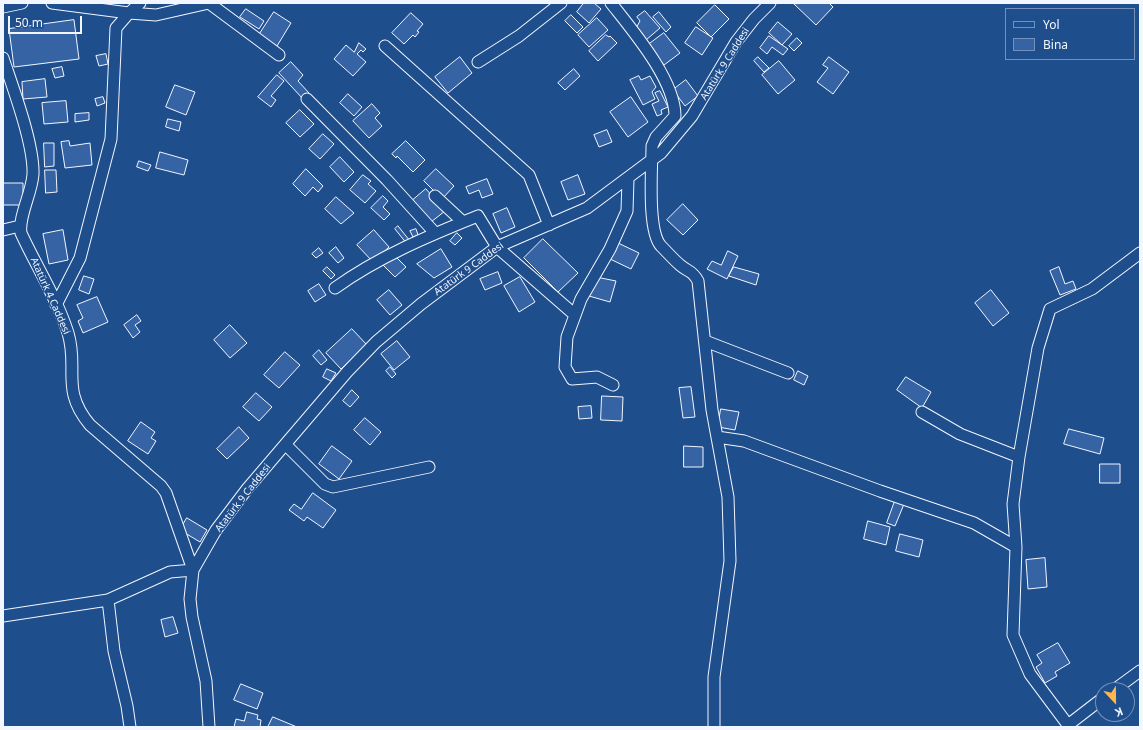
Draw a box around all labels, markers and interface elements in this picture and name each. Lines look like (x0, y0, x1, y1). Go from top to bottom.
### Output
scale bar (10, 8, 84, 34)
legend (1005, 8, 1135, 60)
text: 50 m (15, 14, 43, 31)
text: Yol (1043, 16, 1060, 33)
street label: Atatürk 9 Caddesi (698, 26, 752, 102)
text: Bina (1043, 36, 1068, 53)
street label: Atatürk 9 Caddesi (432, 240, 506, 298)
street label: Atatürk 4 Caddesi (28, 256, 72, 336)
street label: Atatürk 9 Caddesi (213, 462, 273, 534)
north arrow (1095, 682, 1135, 722)
text: K (1113, 704, 1126, 721)

